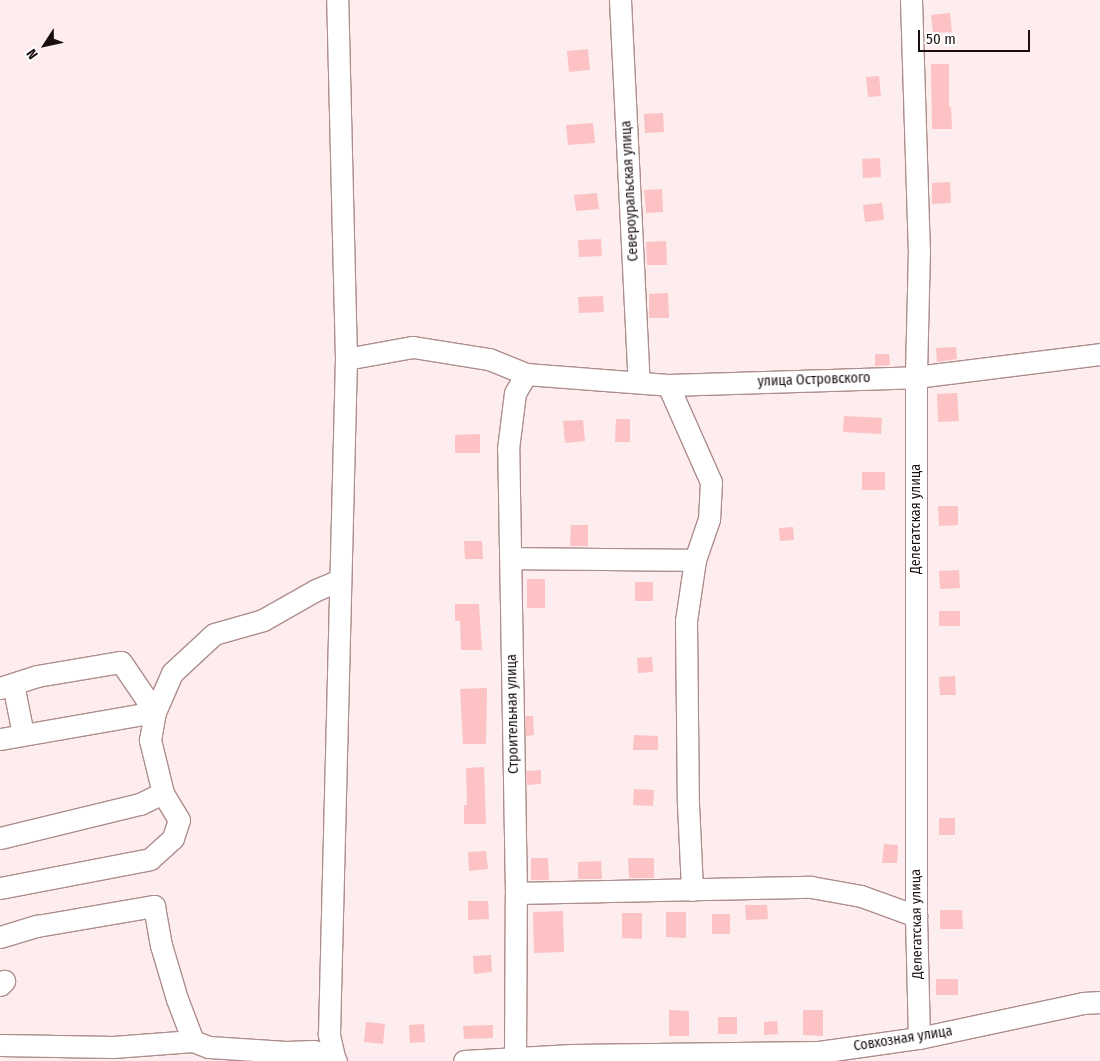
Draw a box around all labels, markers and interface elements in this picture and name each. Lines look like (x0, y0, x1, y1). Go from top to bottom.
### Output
north arrow (20, 20, 70, 70)
scale bar (920, 20, 1032, 52)
text: 50 m (926, 30, 956, 48)
text: N (23, 46, 42, 62)
street label: Североуральская улица (618, 120, 642, 262)
street label: улица Островского (757, 370, 871, 390)
street label: Делегатская улица (908, 464, 924, 574)
street label: Строительная улица (504, 654, 522, 774)
street label: Делегатская улица (908, 869, 926, 979)
street label: Совхозная улица (852, 1023, 954, 1055)

